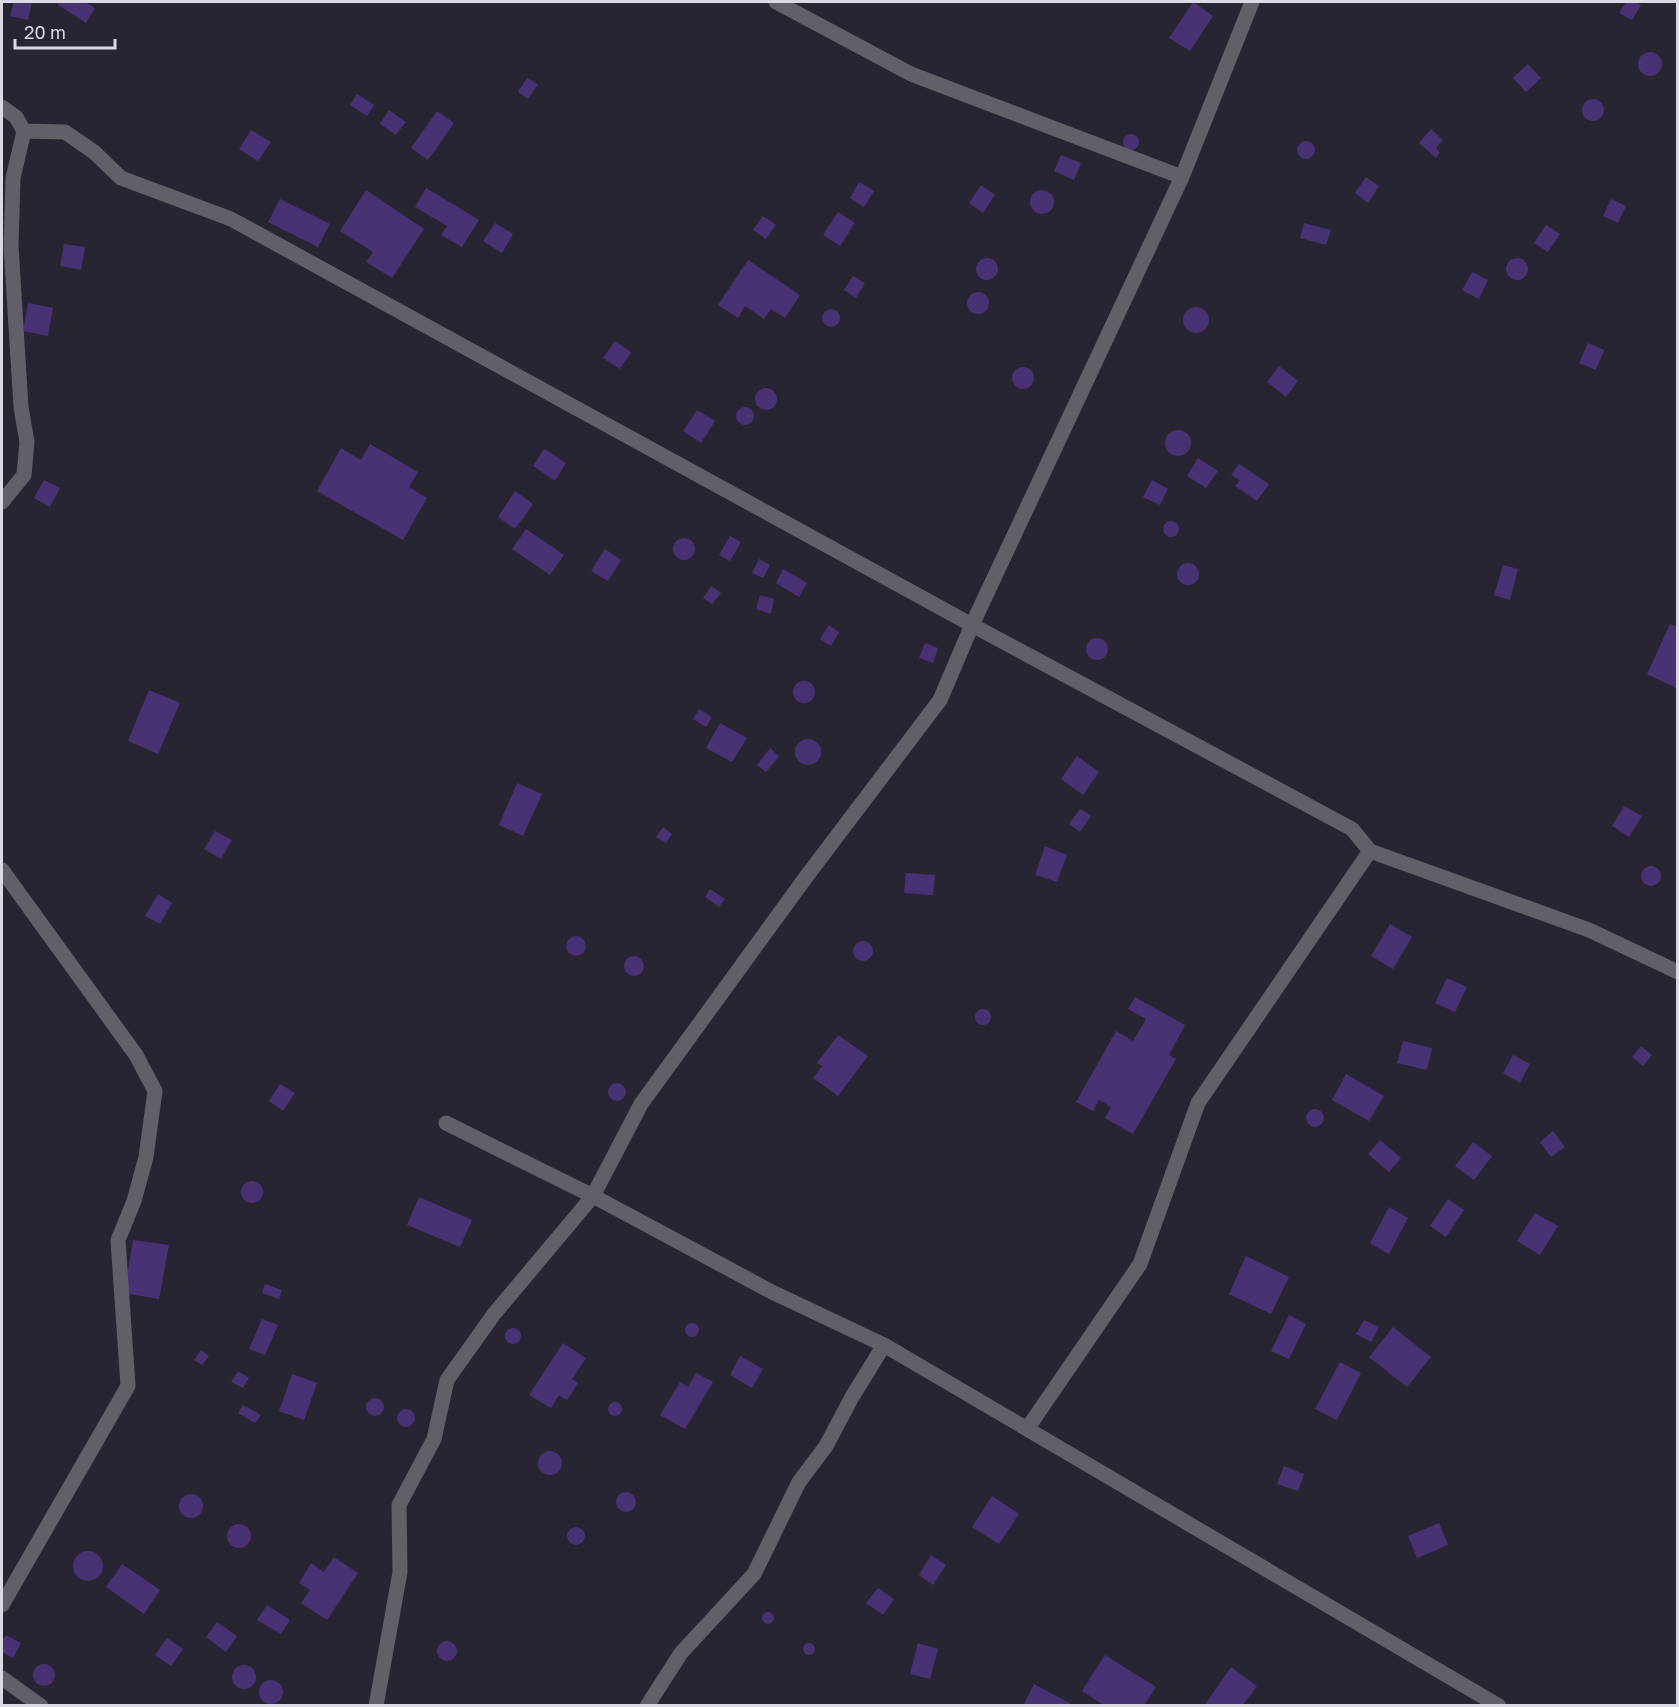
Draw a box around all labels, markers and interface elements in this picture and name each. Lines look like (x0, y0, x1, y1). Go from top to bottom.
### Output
scale bar (15, 12, 116, 50)
text: 20 m (24, 21, 66, 43)

